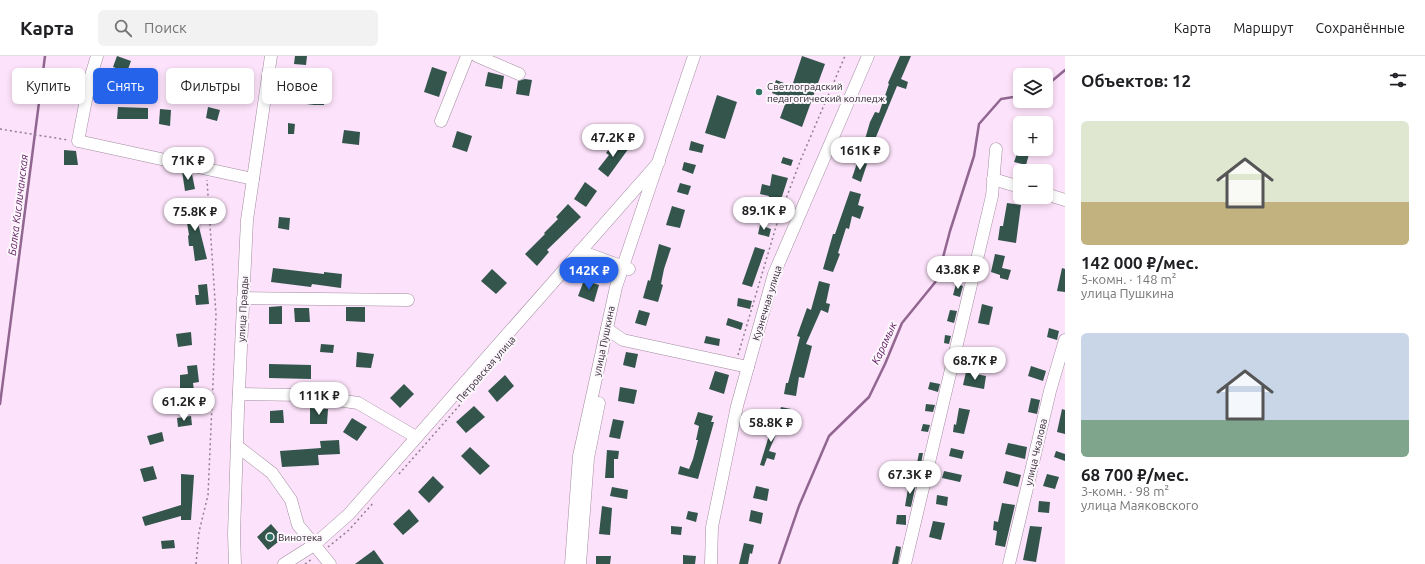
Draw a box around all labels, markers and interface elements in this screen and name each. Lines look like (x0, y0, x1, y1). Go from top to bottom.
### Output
search box (98, 10, 378, 46)
text: Карта (20, 17, 74, 39)
icon: search (112, 17, 134, 39)
text: Поиск (144, 19, 187, 36)
text: Карта (1174, 20, 1211, 36)
text: Маршрут (1233, 20, 1294, 36)
text: Сохранённые (1316, 20, 1405, 36)
chip: Купить (12, 68, 85, 104)
chip: Снять (93, 68, 158, 104)
chip: Фильтры (166, 68, 254, 104)
chip: Новое (262, 68, 332, 104)
map controls (1013, 68, 1053, 204)
button: layers (1013, 68, 1053, 108)
icon: filters (1387, 69, 1409, 91)
text: Объектов: 12 (1081, 71, 1191, 90)
place label: Светлоградский педагогический колледж (767, 81, 886, 104)
marker: Светлоградский педагогический колледж (754, 87, 764, 97)
button: + (1013, 116, 1053, 156)
pin: 47.2K ₽ (576, 124, 650, 158)
text: 47.2K ₽ (591, 130, 635, 144)
pin: 161K ₽ (827, 137, 893, 171)
text: 161K ₽ (839, 143, 881, 157)
pin: 71K ₽ (160, 147, 216, 181)
icon: home (1209, 147, 1281, 219)
water label: Балка Кисличанская (6, 153, 30, 256)
text: 71K ₽ (171, 153, 205, 167)
button: − (1013, 164, 1053, 204)
pin: 89.1K ₽ (727, 197, 801, 231)
pin: 75.8K ₽ (158, 198, 232, 232)
text: 89.1K ₽ (742, 203, 786, 217)
text: 75.8K ₽ (173, 204, 217, 218)
text: 142 000 ₽/мес. (1081, 253, 1198, 272)
pin: 43.8K ₽ (921, 256, 995, 290)
pin: 142K ₽ (556, 257, 622, 291)
text: 43.8K ₽ (936, 262, 980, 276)
text: 142K ₽ (568, 263, 610, 277)
street label: Кузнечная улица (750, 264, 784, 342)
text: 5-комн. · 148 m² (1081, 272, 1176, 286)
street label: улица Правды (236, 276, 250, 342)
text: улица Пушкина (1081, 286, 1174, 300)
street label: улица Пушкина (591, 305, 617, 377)
water label: Карамык (869, 320, 899, 366)
street label: Петровская улица (454, 334, 518, 404)
pin: 68.7K ₽ (938, 347, 1012, 381)
text: 68.7K ₽ (953, 353, 997, 367)
icon: home (1209, 359, 1281, 431)
pin: 111K ₽ (286, 382, 352, 416)
pin: 61.2K ₽ (147, 388, 221, 422)
text: 111K ₽ (298, 388, 340, 402)
text: 61.2K ₽ (162, 394, 206, 408)
pin: 58.8K ₽ (734, 409, 808, 443)
text: 58.8K ₽ (749, 415, 793, 429)
street label: улица Чкалова (1023, 417, 1049, 487)
pin: 67.3K ₽ (873, 461, 947, 495)
text: 68 700 ₽/мес. (1081, 465, 1189, 484)
text: 67.3K ₽ (888, 467, 932, 481)
text: 3-комн. · 98 m² (1081, 484, 1169, 498)
text: улица Маяковского (1081, 498, 1199, 512)
marker: Винотека (265, 532, 275, 542)
place label: Винотека (278, 532, 322, 543)

